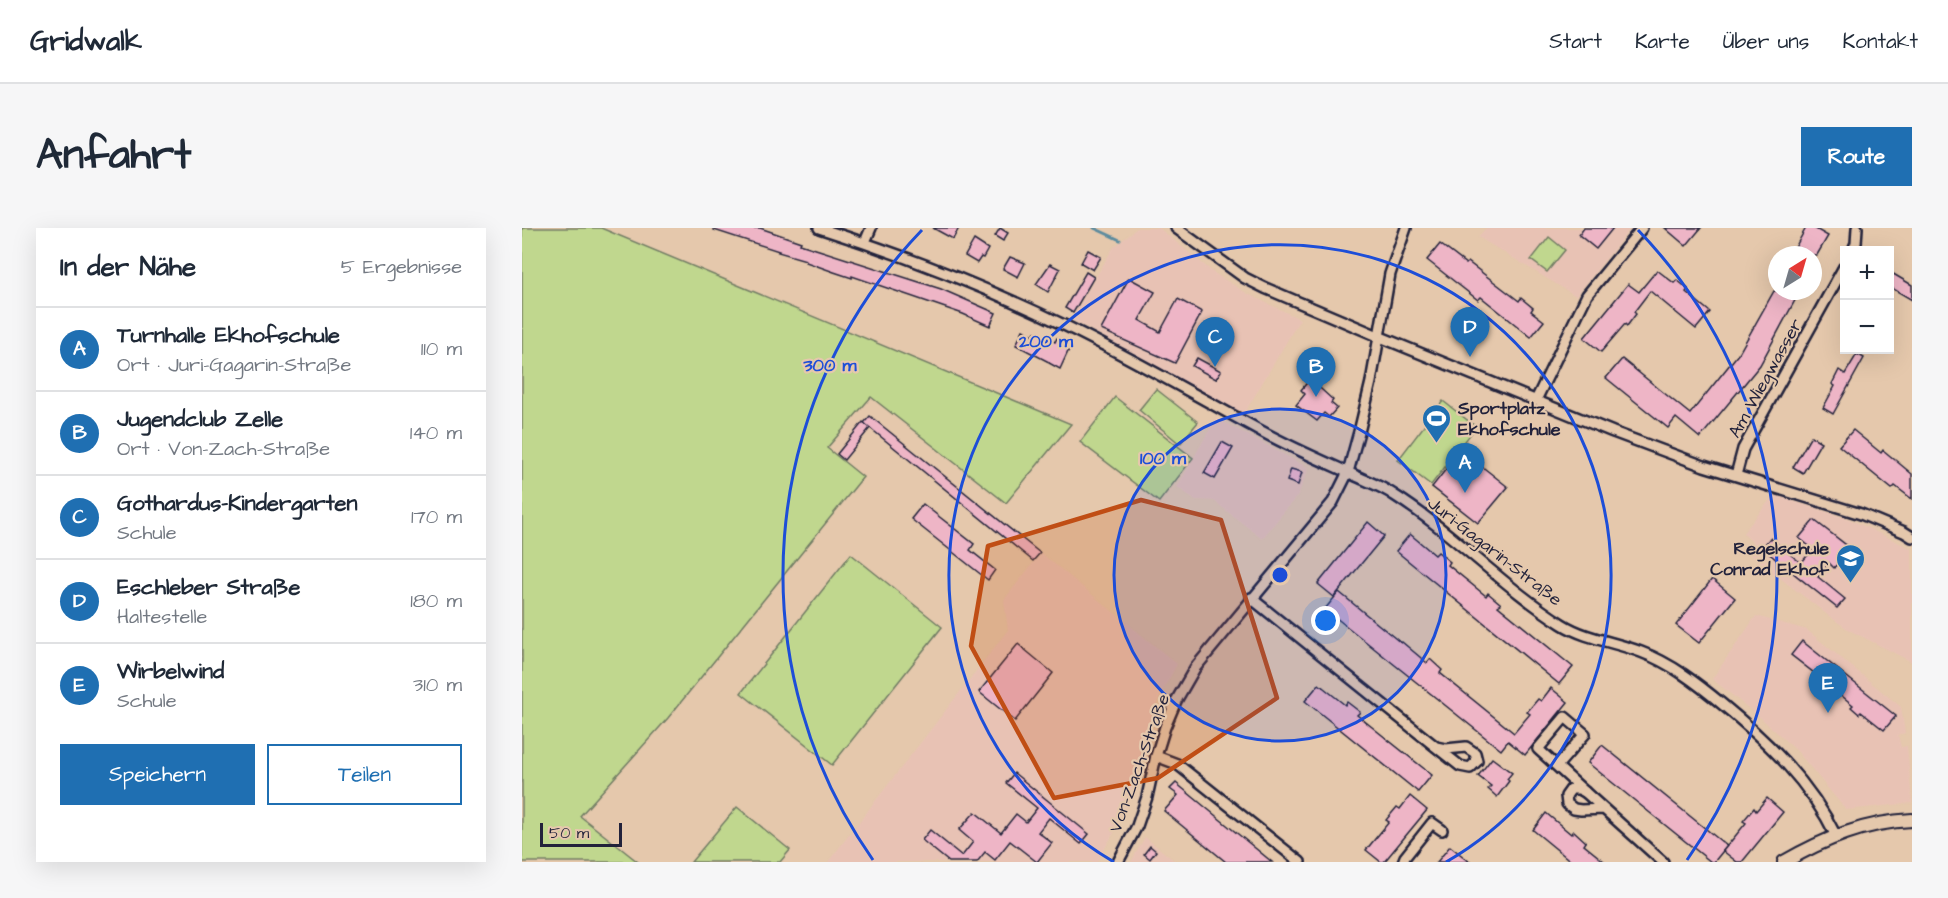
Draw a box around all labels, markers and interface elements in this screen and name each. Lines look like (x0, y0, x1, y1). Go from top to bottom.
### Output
text: Gridwalk (30, 22, 142, 61)
text: Start (1549, 27, 1602, 56)
text: Karte (1635, 27, 1690, 56)
text: Über uns (1723, 27, 1809, 56)
text: Kontakt (1842, 27, 1918, 56)
text: Anfahrt (36, 127, 191, 185)
button: Route (1801, 127, 1912, 186)
north arrow (1768, 246, 1822, 300)
map controls (1840, 246, 1894, 354)
button: + (1840, 246, 1894, 300)
text: In der Nähe (60, 249, 196, 285)
text: 5 Ergebnisse (341, 253, 462, 281)
button: − (1840, 300, 1894, 354)
pin: D (1450, 308, 1490, 357)
street label: Am Wiegwasser (1722, 314, 1809, 443)
pin: C (1196, 318, 1234, 367)
text: Turnhalle Ekhofschule (117, 320, 340, 351)
text: 200 m (1018, 329, 1074, 354)
text: A (73, 335, 86, 363)
text: 110 m (421, 335, 462, 363)
pin: B (1296, 348, 1336, 397)
text: Ort · Juri-Gagarin-Straße (117, 351, 351, 379)
text: 300 m (802, 353, 858, 378)
place label: Sportplatz Ekhofschule (1457, 396, 1561, 442)
sports icon: Sportplatz Ekhofschule (1421, 402, 1453, 444)
text: Jugendclub Zelle (117, 404, 283, 435)
text: B (72, 419, 87, 447)
text: 140 m (410, 419, 462, 447)
text: Ort · Von-Zach-Straße (117, 435, 330, 463)
pin: A (1446, 444, 1484, 493)
text: 100 m (1140, 446, 1187, 471)
text: Gothardus-Kindergarten (117, 488, 358, 519)
street label: Juri-Gagarin-Straße (1421, 491, 1567, 613)
text: C (72, 503, 87, 531)
text: 170 m (411, 503, 462, 531)
text: Schule (117, 519, 177, 547)
place label: Regelschule Conrad Ekhof (1710, 536, 1830, 582)
school or university icon: Regelschule Conrad Ekhof (1834, 542, 1866, 584)
centre of rings (1270, 565, 1290, 585)
text: Eschleber Straße (117, 572, 300, 603)
text: D (73, 587, 86, 615)
text: 180 m (410, 587, 462, 615)
text: Haltestelle (117, 603, 207, 631)
your location (1311, 606, 1340, 635)
text: Wirbelwind (117, 656, 224, 687)
pin: E (1808, 664, 1848, 713)
text: E (74, 671, 85, 699)
text: 310 m (413, 671, 462, 699)
text: Schule (117, 687, 177, 715)
street label: Von-Zach-Straße (1103, 690, 1176, 836)
button: Speichern (60, 744, 255, 805)
button: Teilen (267, 744, 462, 805)
scale bar (540, 820, 622, 848)
text: 50 m (549, 822, 589, 844)

